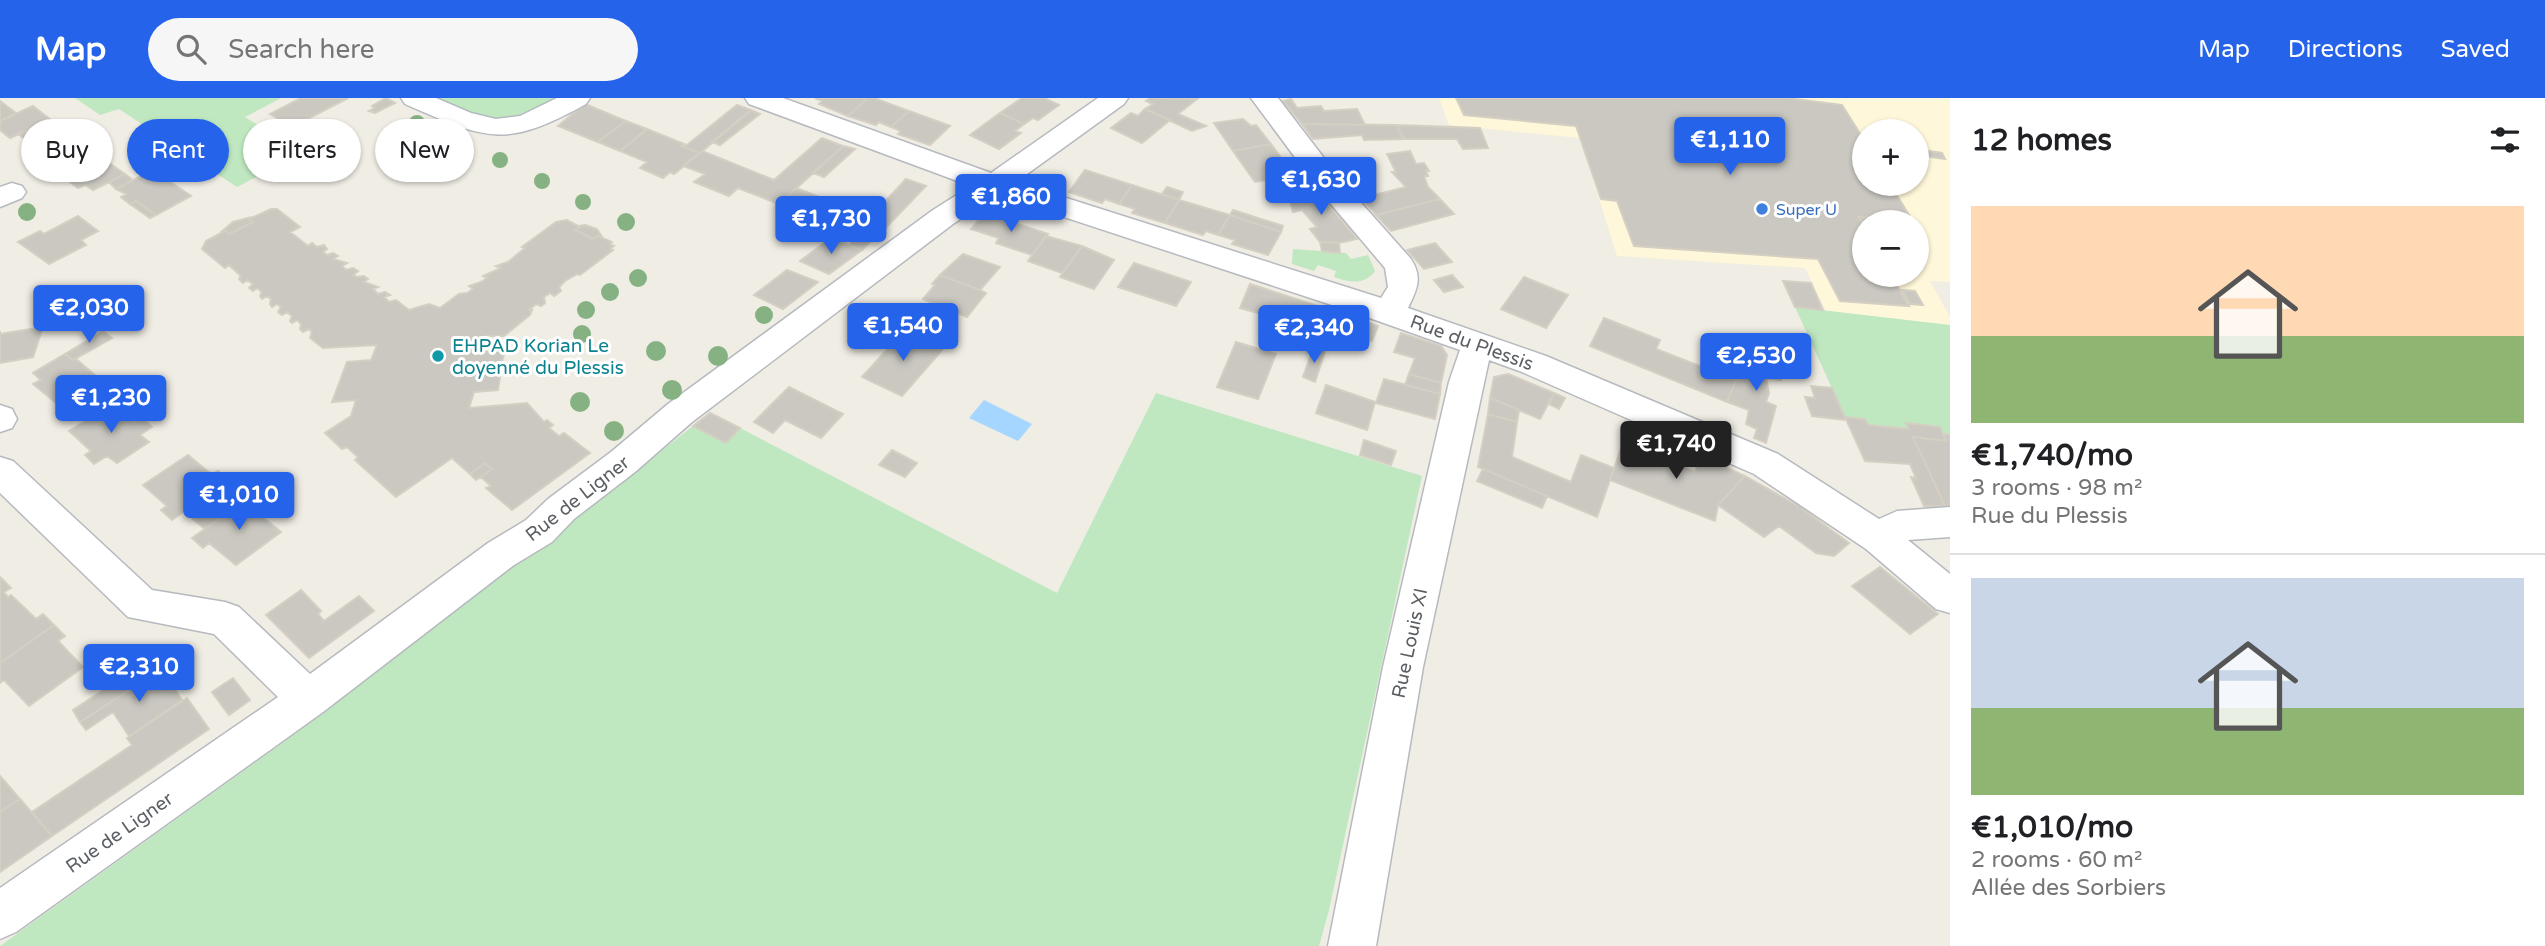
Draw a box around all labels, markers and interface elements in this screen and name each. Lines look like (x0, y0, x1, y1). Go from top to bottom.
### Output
search box (148, 18, 638, 81)
text: Map (35, 30, 106, 69)
icon: search (172, 30, 210, 68)
text: Search here (228, 34, 374, 65)
text: Map (2198, 35, 2250, 64)
text: Directions (2288, 35, 2403, 64)
text: Saved (2441, 35, 2510, 64)
pin: €1,110 (1673, 118, 1787, 177)
chip: Buy (21, 119, 113, 182)
chip: Rent (127, 119, 229, 182)
chip: Filters (243, 119, 361, 182)
chip: New (375, 119, 474, 182)
map controls (1852, 119, 1929, 287)
button: + (1852, 119, 1929, 196)
icon: filters (2486, 121, 2524, 159)
text: 12 homes (1971, 122, 2112, 159)
text: €1,110 (1690, 126, 1770, 154)
pin: €1,630 (1264, 158, 1378, 217)
text: €1,630 (1281, 166, 1361, 194)
pin: €1,860 (954, 174, 1068, 234)
text: €1,860 (971, 183, 1051, 211)
pin: €1,730 (774, 197, 888, 256)
place label: Super U (1776, 200, 1837, 220)
marker: Super U (1754, 201, 1770, 217)
text: €1,730 (791, 205, 871, 233)
button: − (1852, 210, 1929, 287)
icon: home (2185, 251, 2311, 377)
pin: €2,030 (32, 286, 146, 345)
text: €2,030 (49, 294, 129, 322)
pin: €1,540 (846, 303, 960, 363)
pin: €2,340 (1257, 306, 1371, 365)
street label: Rue du Plessis (1407, 310, 1536, 375)
text: €1,540 (863, 312, 943, 340)
text: €2,340 (1274, 314, 1354, 342)
pin: €2,530 (1699, 334, 1813, 393)
place label: EHPAD Korian Le doyenné du Plessis (452, 335, 624, 379)
text: €2,530 (1716, 342, 1796, 370)
marker: EHPAD Korian Le doyenné du Plessis (430, 348, 446, 364)
pin: €1,230 (54, 376, 168, 435)
text: €1,230 (71, 384, 151, 412)
pin: €1,740 (1619, 422, 1733, 481)
text: €1,740 (1636, 430, 1716, 458)
text: €1,740/mo (1971, 437, 2133, 474)
street label: Rue de Ligner (521, 451, 634, 546)
pin: €1,010 (182, 472, 296, 532)
text: 3 rooms · 98 m² (1971, 474, 2142, 502)
text: €1,010 (199, 481, 279, 509)
text: Rue du Plessis (1971, 502, 2128, 530)
street label: Rue Louis XI (1388, 586, 1432, 700)
icon: home (2185, 623, 2311, 749)
pin: €2,310 (82, 644, 196, 704)
text: €2,310 (99, 653, 179, 681)
street label: Rue de Ligner (62, 787, 178, 878)
text: €1,010/mo (1971, 809, 2133, 846)
text: 2 rooms · 60 m² (1971, 846, 2142, 874)
text: Allée des Sorbiers (1971, 874, 2166, 902)

